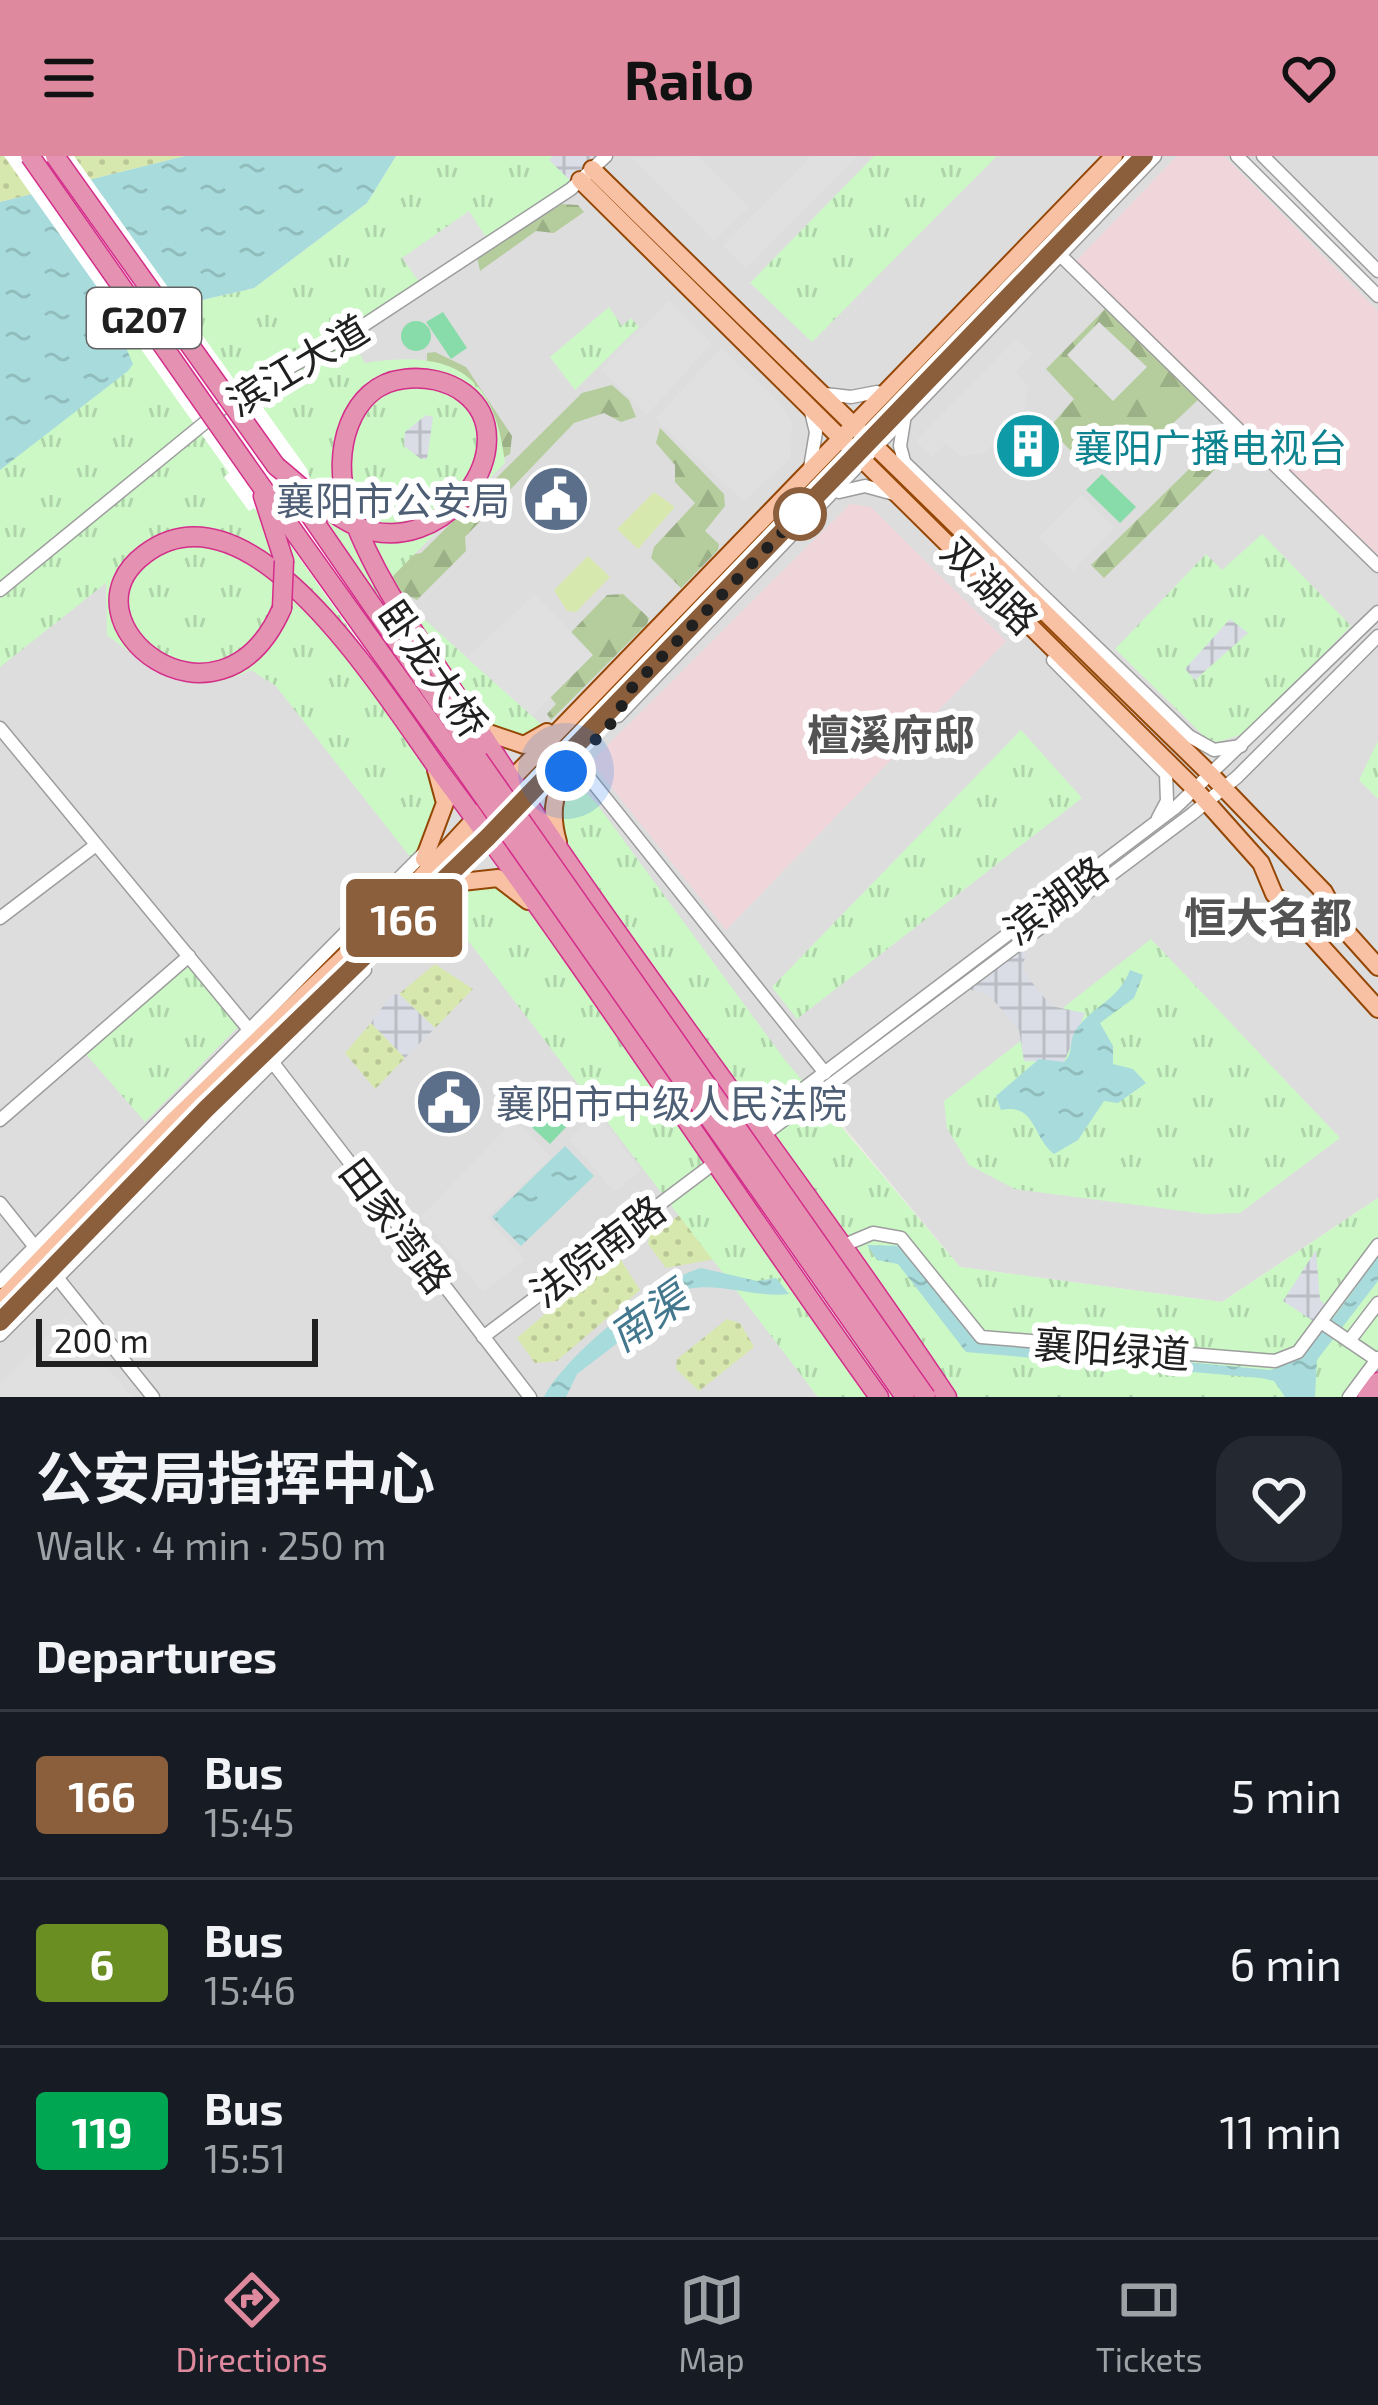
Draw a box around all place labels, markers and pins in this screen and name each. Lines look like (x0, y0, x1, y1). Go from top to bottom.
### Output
building icon: 襄阳广播电视台 (993, 411, 1063, 481)
place label: 襄阳广播电视台 (1074, 423, 1347, 470)
public building icon: 襄阳市公安局 (521, 464, 591, 534)
place label: 襄阳市公安局 (276, 476, 510, 523)
unlabelled marker (775, 489, 825, 539)
public building icon: 襄阳市中级人民法院 (414, 1067, 484, 1137)
place label: 襄阳市中级人民法院 (496, 1079, 847, 1126)

